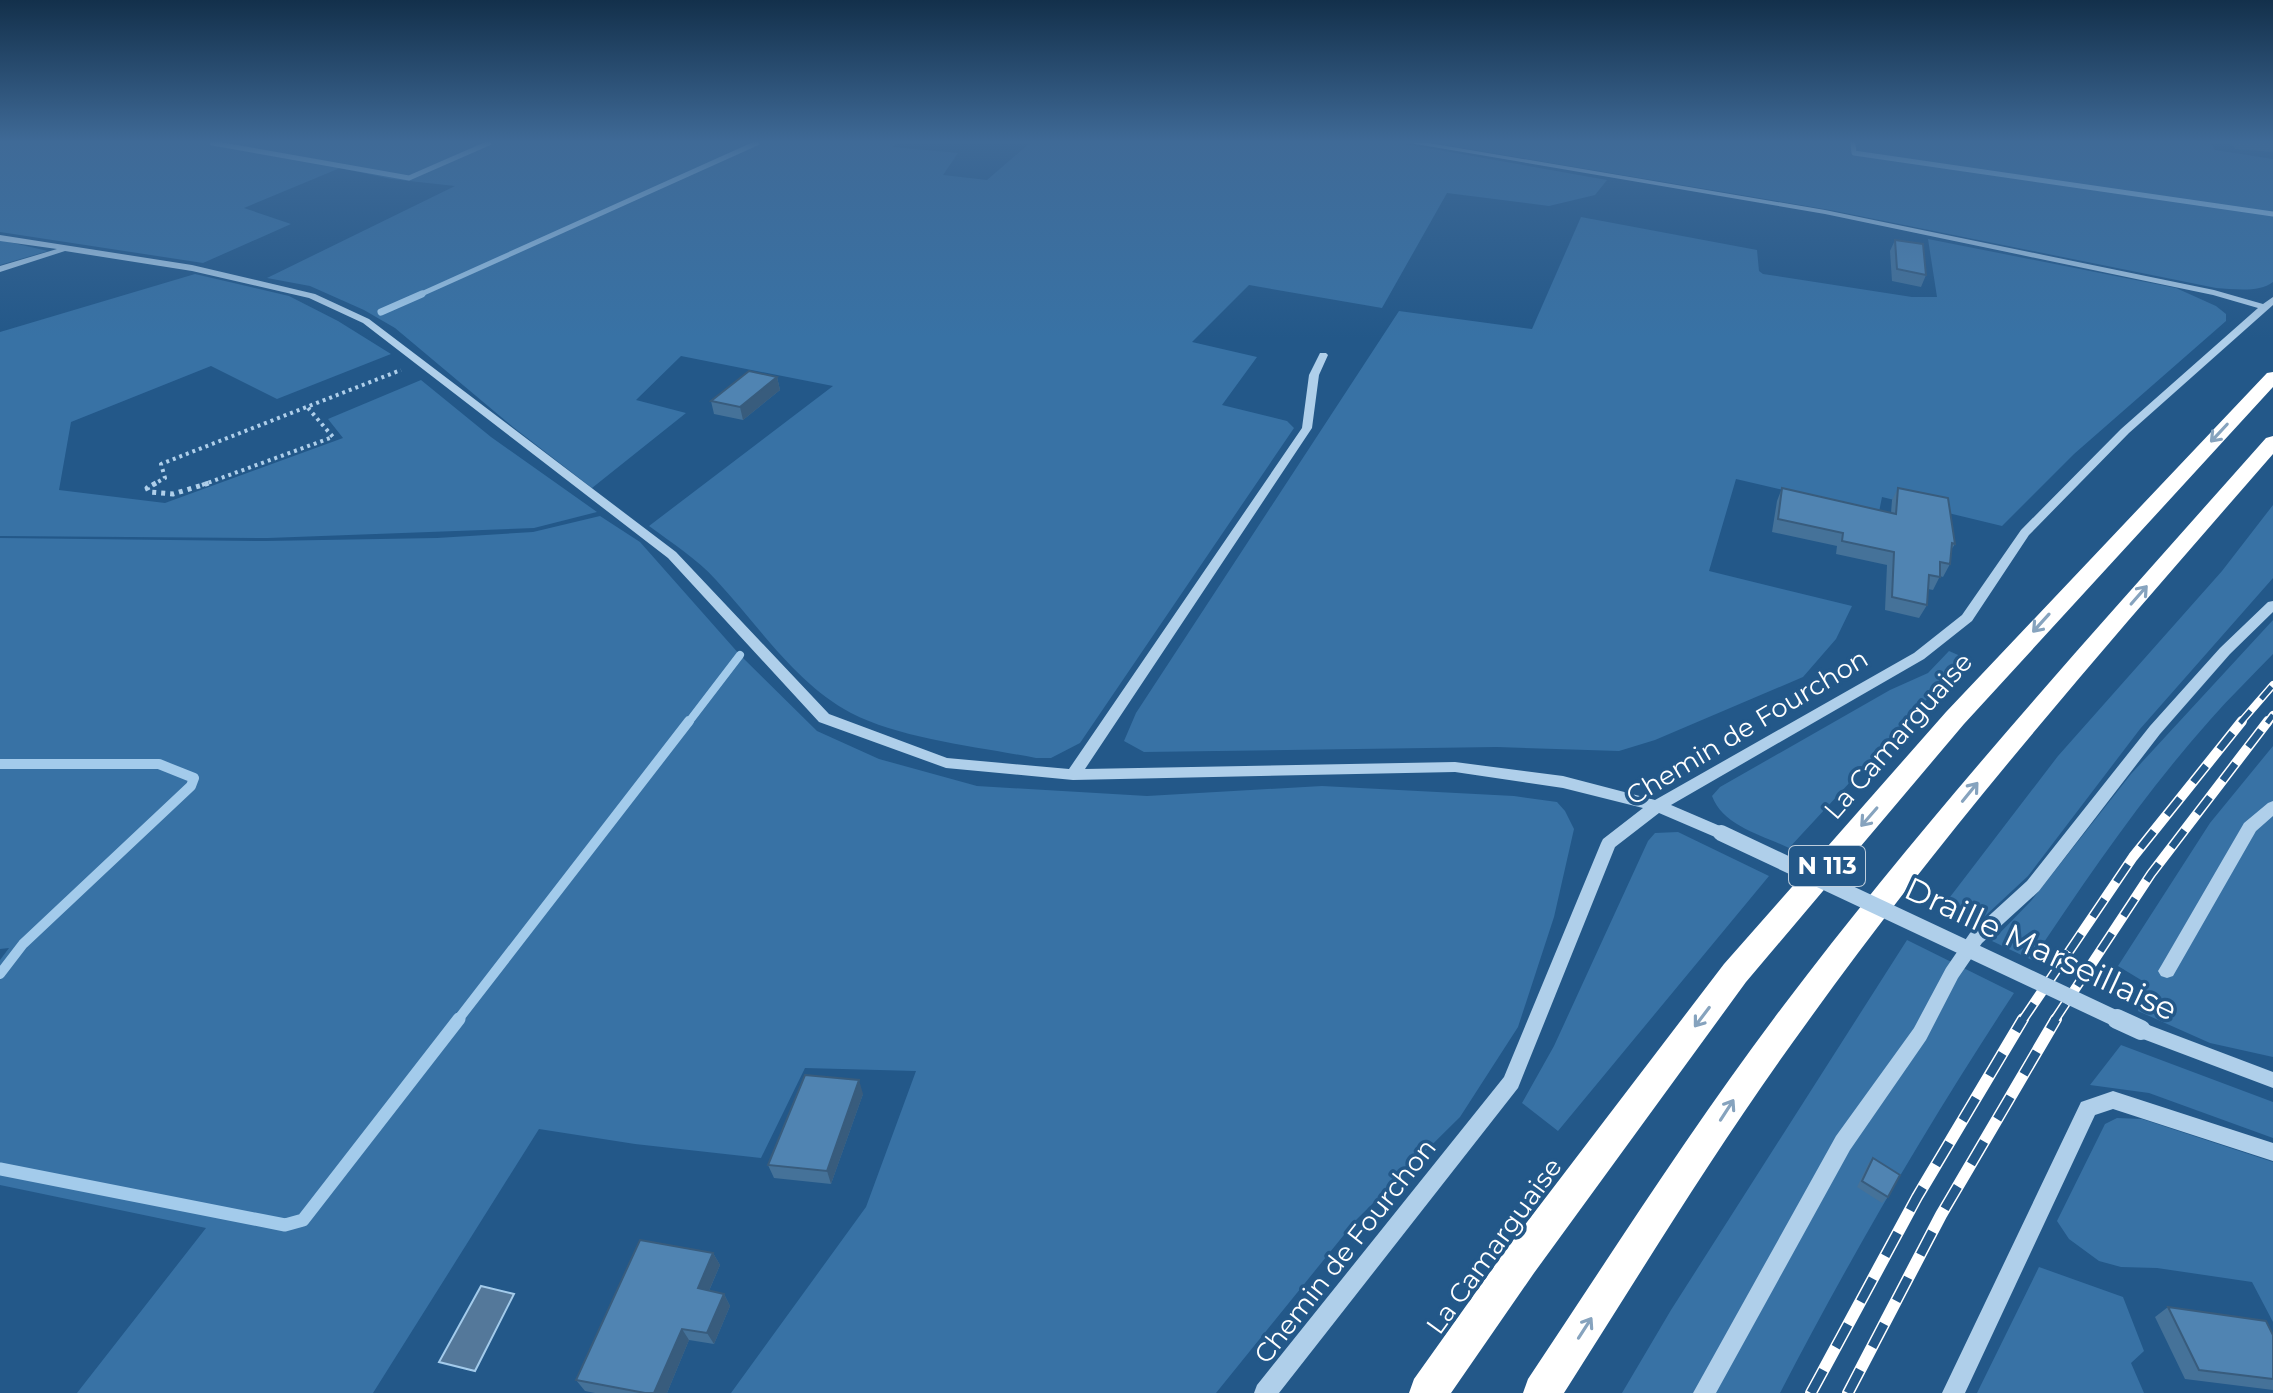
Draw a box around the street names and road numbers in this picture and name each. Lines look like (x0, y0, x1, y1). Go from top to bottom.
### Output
street label: Chemin de Fourchon (1620, 642, 1874, 812)
street label: La Camarguaise (1817, 646, 1979, 826)
road number: N 113 (1789, 846, 1865, 886)
street label: Draille Marseillaise (1899, 868, 2183, 1029)
street label: Chemin de Fourchon (1247, 1132, 1443, 1370)
street label: La Camarguaise (1419, 1152, 1569, 1340)

